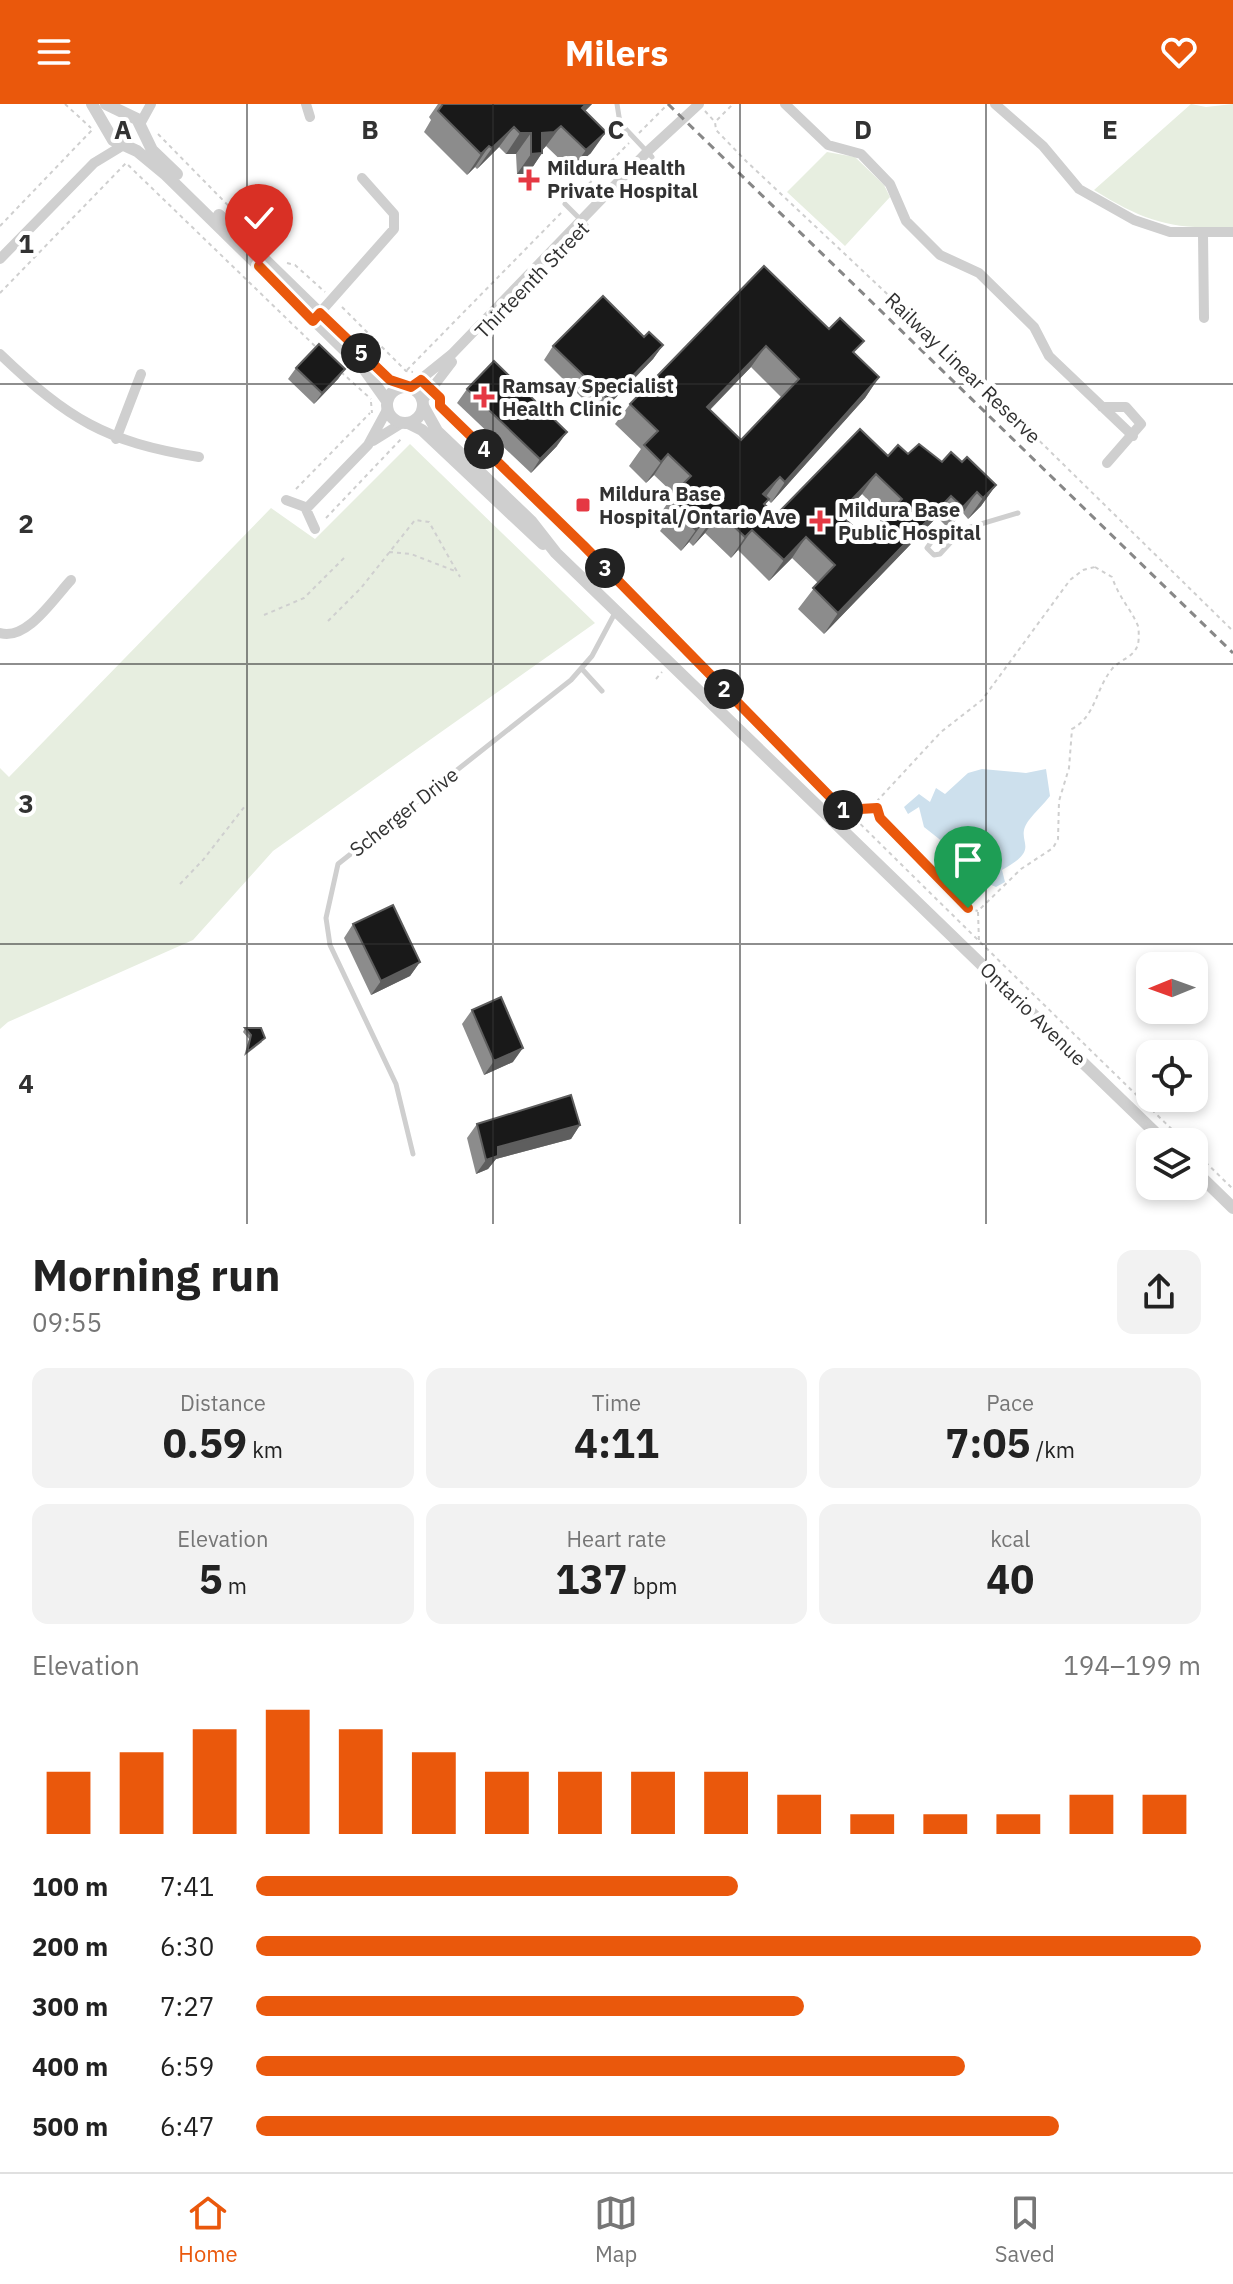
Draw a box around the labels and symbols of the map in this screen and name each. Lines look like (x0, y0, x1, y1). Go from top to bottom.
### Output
text: A (114, 112, 132, 146)
text: B (361, 112, 379, 146)
text: C (608, 112, 625, 146)
text: D (854, 112, 872, 146)
text: E (1102, 112, 1118, 146)
place label: Mildura Health Private Hospital (547, 154, 698, 204)
marker: Mildura Health Private Hospital (518, 169, 540, 191)
pin (225, 184, 293, 266)
street label: Thirteenth Street (469, 215, 595, 344)
text: 1 (18, 226, 34, 260)
street label: Railway Linear Reserve (880, 286, 1047, 449)
pin: 5 (341, 333, 381, 373)
place label: Ramsay Specialist Health Clinic (502, 372, 674, 422)
marker: Ramsay Specialist Health Clinic (473, 386, 495, 408)
pin: 4 (464, 429, 504, 469)
place label: Mildura Base Hospital/Ontario Ave (599, 480, 797, 530)
marker: Mildura Base Hospital/Ontario Ave (574, 496, 592, 514)
place label: Mildura Base Public Hospital (838, 496, 981, 546)
text: 2 (18, 506, 34, 540)
marker: Mildura Base Public Hospital (809, 510, 831, 532)
pin: 3 (585, 548, 625, 588)
pin: 2 (704, 669, 744, 709)
street label: Scherger Drive (344, 761, 464, 863)
text: 3 (18, 786, 34, 820)
pin: 1 (823, 790, 863, 830)
pin (934, 826, 1002, 908)
north arrow (1136, 952, 1208, 1024)
street label: Ontario Avenue (974, 956, 1092, 1071)
text: 4 (18, 1066, 34, 1100)

